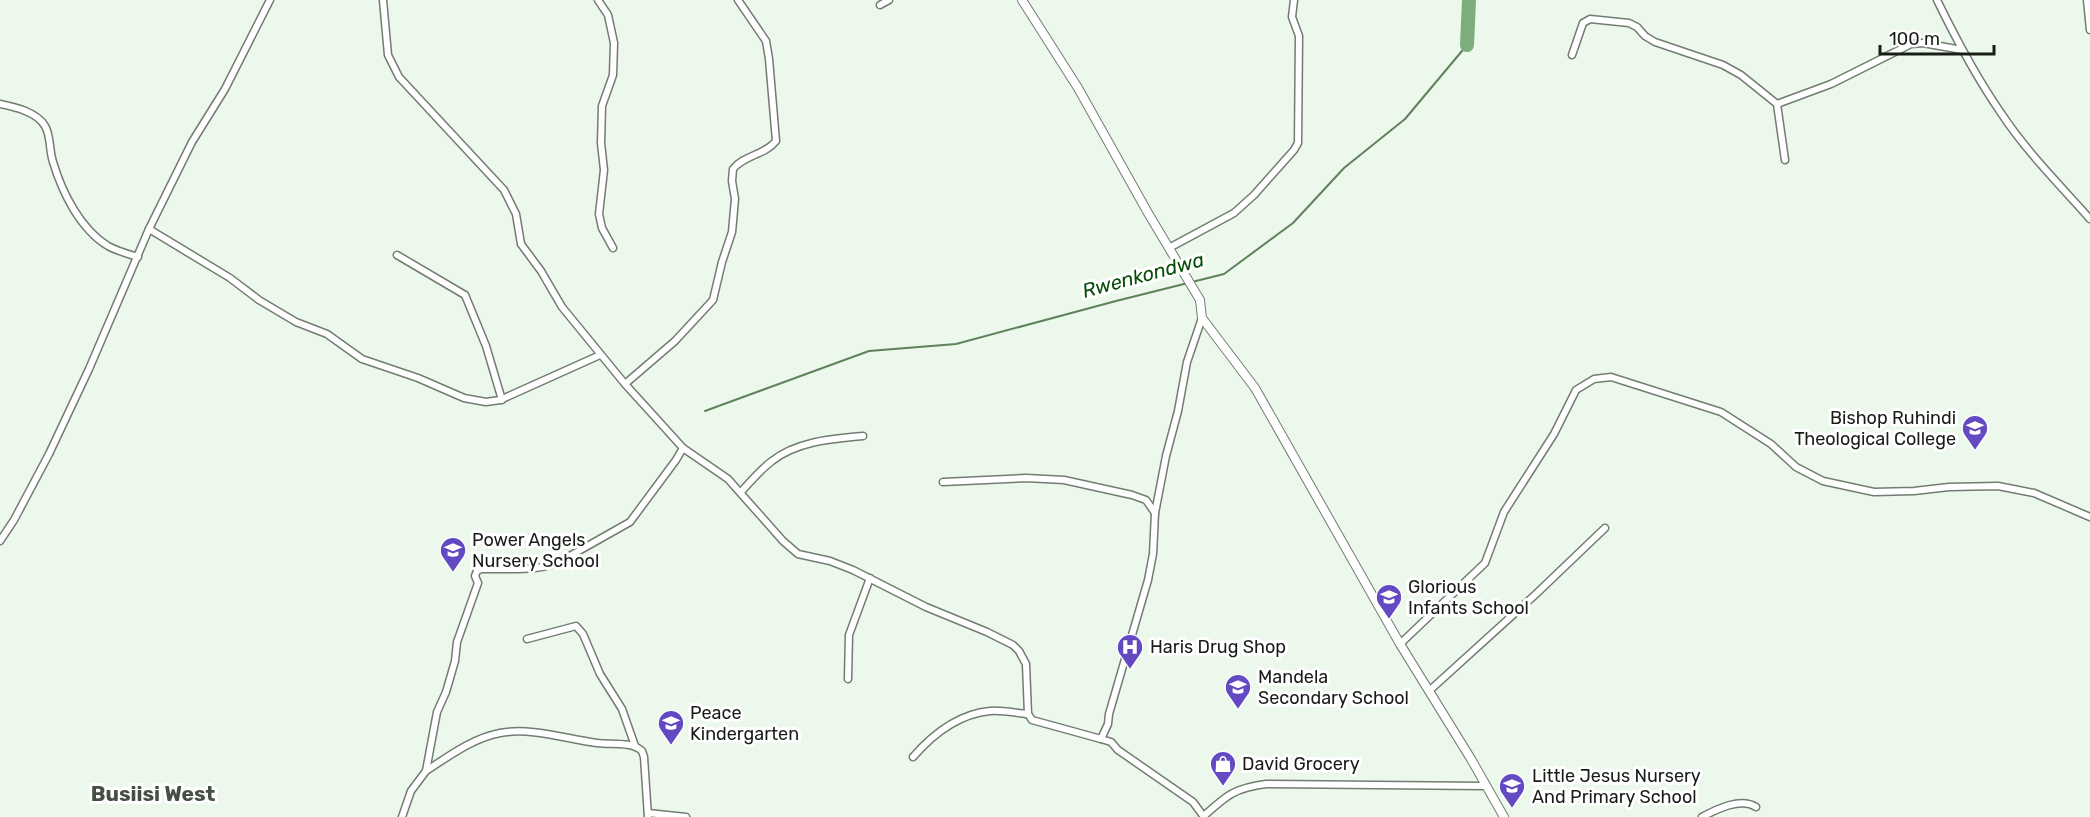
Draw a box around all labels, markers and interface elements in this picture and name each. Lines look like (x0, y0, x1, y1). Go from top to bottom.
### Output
scale bar (1880, 18, 1994, 56)
text: 100 m (1889, 28, 1940, 50)
water label: Rwenkondwa (1079, 247, 1207, 303)
place label: Bishop Ruhindi Theological College (1794, 407, 1956, 450)
school or university icon: Bishop Ruhindi Theological College (1960, 413, 1990, 451)
place label: Power Angels Nursery School (472, 529, 599, 572)
school or university icon: Power Angels Nursery School (438, 535, 468, 573)
place label: Glorious Infants School (1408, 576, 1529, 619)
school or university icon: Glorious Infants School (1374, 582, 1404, 620)
hospital icon: Haris Drug Shop (1115, 632, 1145, 670)
place label: Haris Drug Shop (1150, 636, 1286, 658)
place label: Mandela Secondary School (1258, 666, 1409, 709)
school or university icon: Mandela Secondary School (1223, 672, 1253, 710)
place label: Peace Kindergarten (690, 702, 799, 745)
school or university icon: Peace Kindergarten (656, 708, 686, 746)
shop icon: David Grocery (1208, 749, 1238, 787)
place label: David Grocery (1242, 753, 1360, 775)
place label: Little Jesus Nursery And Primary School (1532, 765, 1701, 808)
school or university icon: Little Jesus Nursery And Primary School (1497, 771, 1527, 809)
district label: Busiisi West (91, 781, 216, 806)

